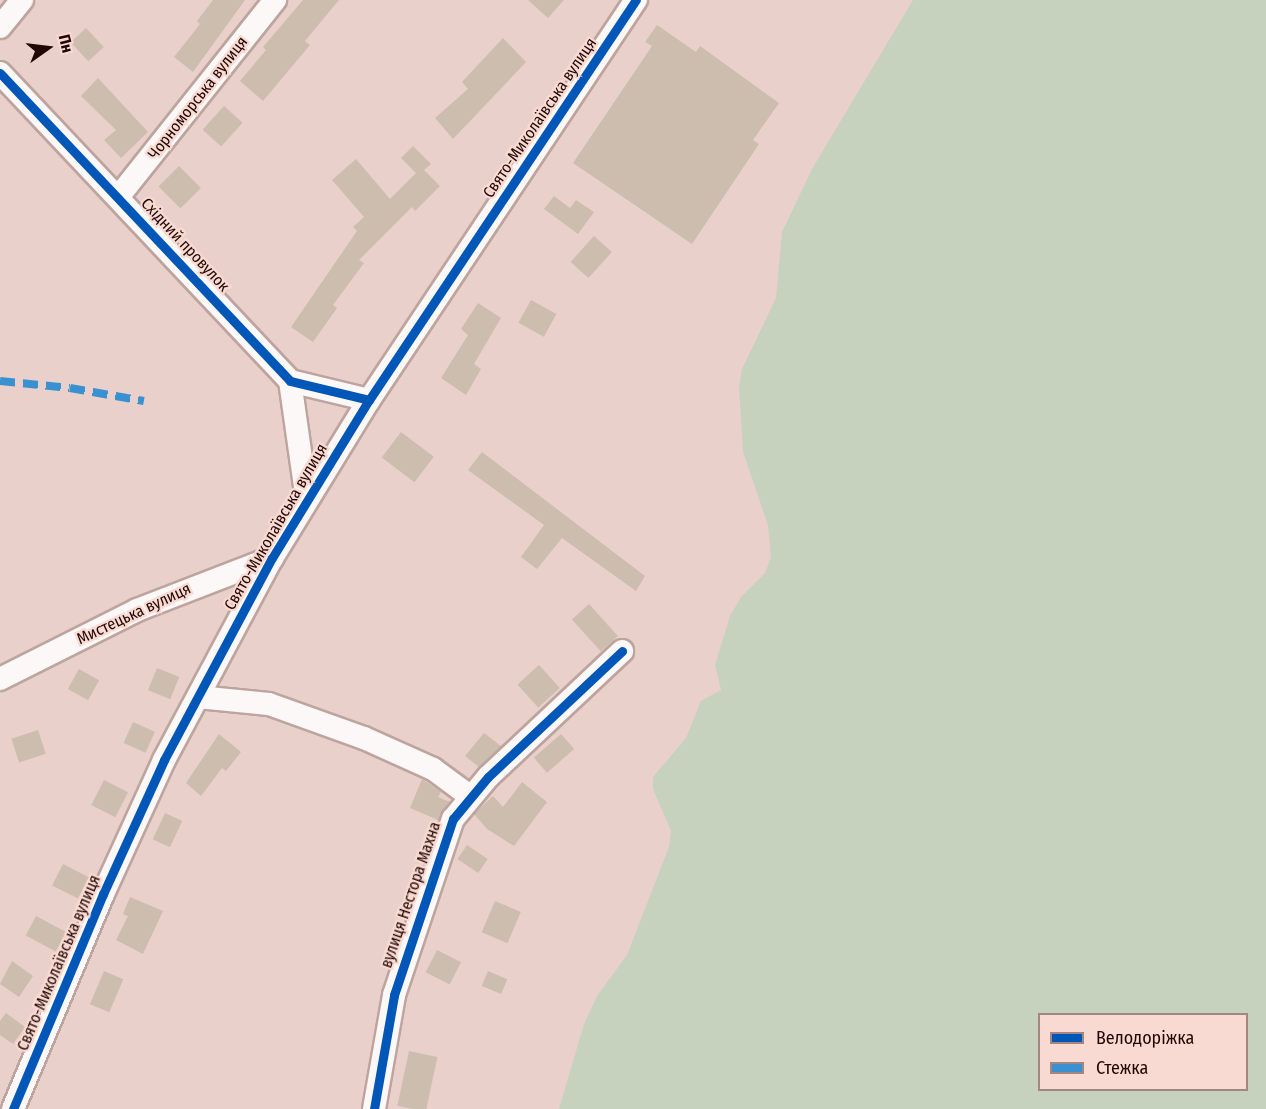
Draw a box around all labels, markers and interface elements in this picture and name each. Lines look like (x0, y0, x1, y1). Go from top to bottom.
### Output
north arrow (18, 18, 78, 78)
text: Пн (55, 32, 77, 55)
street label: Чорноморська вулиця (144, 33, 252, 163)
street label: Свято-Миколаївська вулиця (479, 34, 601, 202)
street label: Східний провулок (137, 194, 233, 296)
street label: Свято-Миколаївська вулиця (220, 440, 332, 614)
street label: Мистецька вулиця (74, 579, 194, 649)
street label: вулиця Нестора Махна (377, 819, 445, 971)
street label: Свято-Миколаївська вулиця (13, 872, 105, 1054)
legend (1038, 1013, 1248, 1091)
text: Велодоріжка (1096, 1027, 1194, 1049)
text: Стежка (1096, 1057, 1148, 1079)

